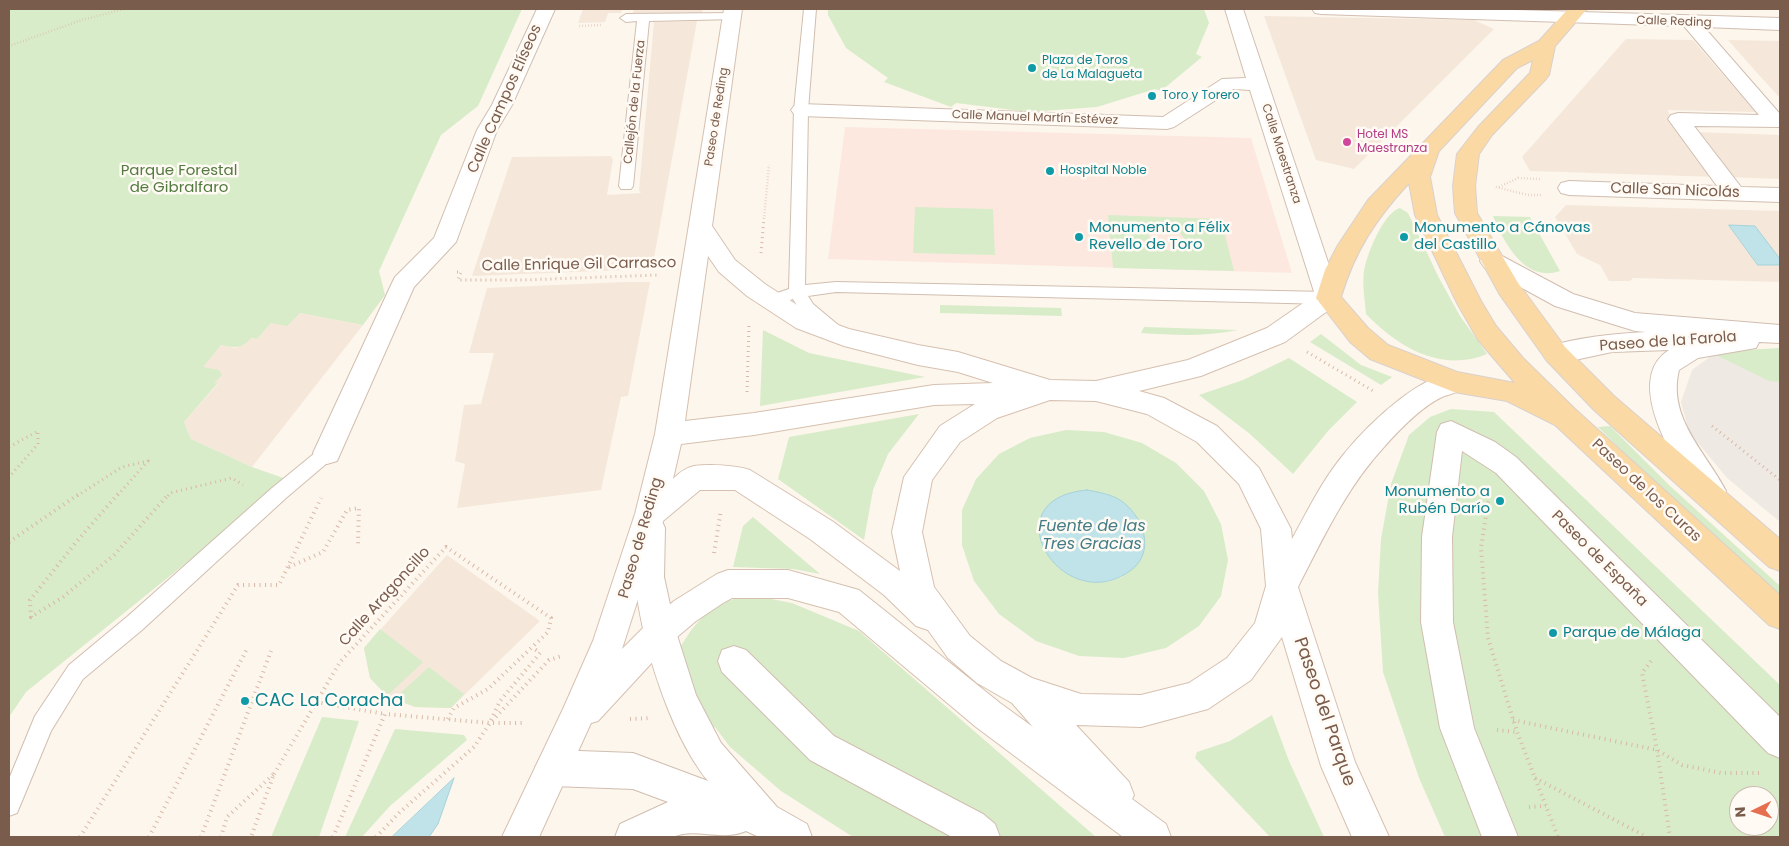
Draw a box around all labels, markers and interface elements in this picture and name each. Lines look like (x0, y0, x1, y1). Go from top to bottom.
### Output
street label: Calle Reding (1636, 13, 1712, 31)
street label: Calle Campos Elíseos (464, 22, 546, 176)
street label: Callejón de la Fuerza (621, 39, 649, 165)
place label: Plaza de Toros de La Malagueta (1042, 54, 1142, 82)
marker: Plaza de Toros de La Malagueta (1026, 62, 1038, 74)
street label: Paseo de Reding (702, 66, 732, 168)
place label: Toro y Torero (1162, 89, 1240, 103)
marker: Toro y Torero (1146, 90, 1158, 102)
street label: Calle Maestranza (1258, 102, 1304, 206)
street label: Calle Manuel Martín Estévez (952, 108, 1118, 128)
place label: Hotel MS Maestranza (1357, 128, 1427, 156)
marker: Hotel MS Maestranza (1341, 136, 1353, 148)
park label: Parque Forestal de Gibralfaro (121, 162, 237, 197)
place label: Hospital Noble (1060, 164, 1147, 178)
marker: Hospital Noble (1044, 165, 1056, 177)
street label: Calle San Nicolás (1610, 180, 1740, 202)
place label: Monumento a Félix Revello de Toro (1089, 219, 1230, 254)
place label: Monumento a Cánovas del Castillo (1414, 219, 1591, 254)
marker: Monumento a Félix Revello de Toro (1073, 231, 1085, 243)
marker: Monumento a Cánovas del Castillo (1398, 231, 1410, 243)
street label: Calle Enrique Gil Carrasco (482, 254, 676, 276)
street label: Paseo de la Farola (1599, 328, 1737, 356)
street label: Paseo de los Curas (1588, 436, 1704, 546)
street label: Paseo de Reding (615, 475, 667, 601)
place label: Monumento a Rubén Darío (1385, 483, 1490, 518)
marker: Monumento a Rubén Darío (1494, 495, 1506, 507)
street label: Paseo de España (1547, 507, 1651, 611)
water label: Fuente de las Tres Gracias (1038, 517, 1146, 555)
street label: Calle Aragoncillo (336, 544, 434, 650)
place label: Parque de Málaga (1563, 624, 1701, 642)
marker: Parque de Málaga (1547, 627, 1559, 639)
street label: Paseo del Parque (1288, 635, 1360, 789)
place label: CAC La Coracha (255, 690, 403, 712)
marker: CAC La Coracha (239, 695, 251, 707)
north arrow (1729, 786, 1779, 836)
text: N (1730, 806, 1750, 818)

